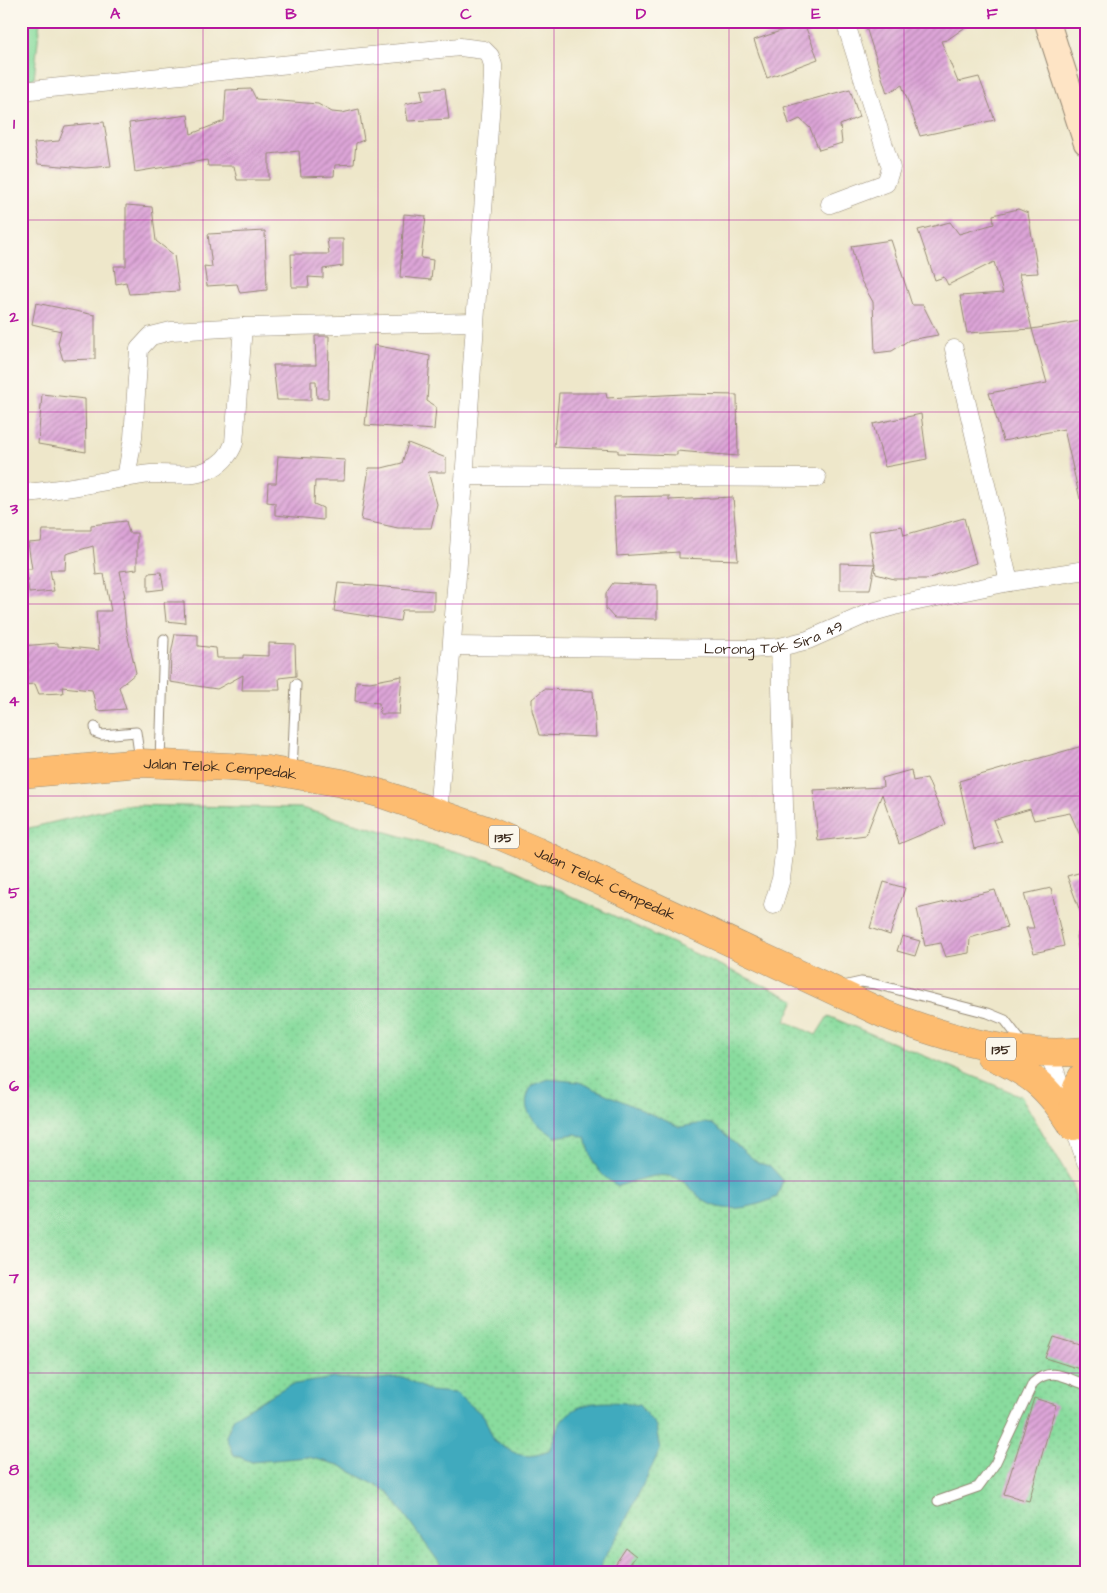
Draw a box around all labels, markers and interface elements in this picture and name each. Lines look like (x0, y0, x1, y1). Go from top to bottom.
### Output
text: A (110, 3, 121, 25)
text: B (285, 3, 297, 25)
text: C (460, 3, 472, 25)
text: D (636, 3, 647, 25)
text: E (811, 3, 821, 25)
text: F (986, 3, 998, 25)
text: 1 (13, 113, 16, 135)
text: 2 (8, 306, 19, 328)
text: 3 (9, 498, 19, 520)
street label: Lorong Tok Sira 49 (704, 616, 847, 661)
text: 4 (9, 690, 20, 712)
street label: Jalan Telok Cempedak (143, 753, 299, 786)
road number: 135 (489, 826, 519, 849)
street label: Jalan Telok Cempedak (531, 842, 679, 926)
text: 5 (8, 882, 20, 904)
road number: 135 (986, 1038, 1016, 1060)
text: 6 (9, 1075, 19, 1097)
text: 7 (8, 1267, 19, 1289)
text: 8 (9, 1459, 20, 1481)

